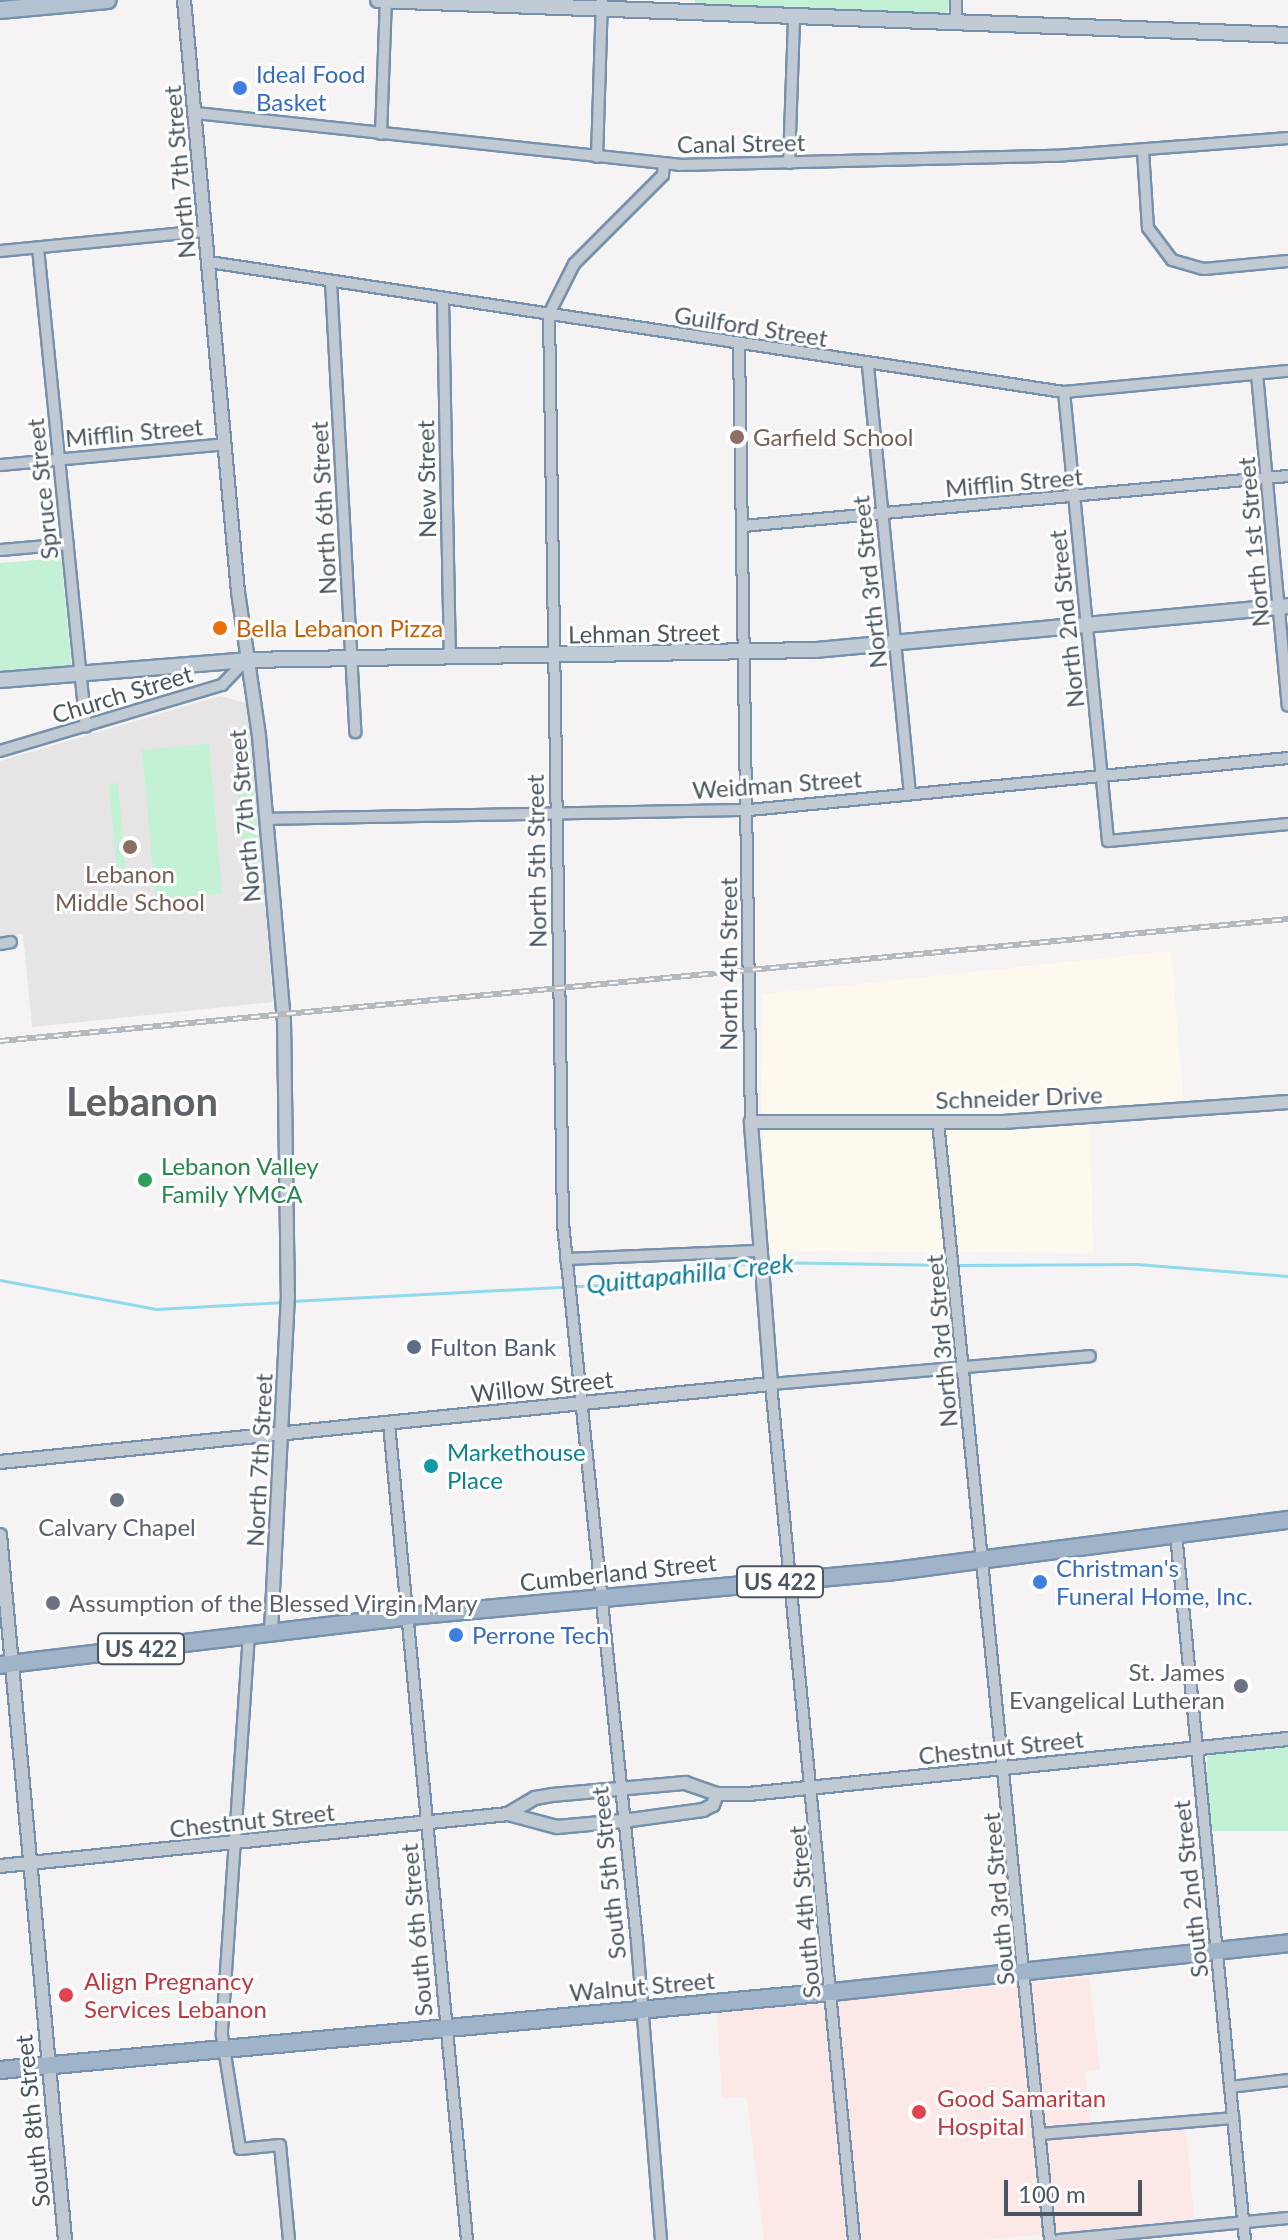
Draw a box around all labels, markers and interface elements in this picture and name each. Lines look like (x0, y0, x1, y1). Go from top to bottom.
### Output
place label: Ideal Food Basket (256, 60, 365, 116)
marker: Ideal Food Basket (231, 79, 249, 97)
street label: North 7th Street (157, 84, 201, 260)
street label: Canal Street (677, 127, 805, 159)
street label: Guilford Street (672, 300, 830, 352)
street label: Mifflin Street (64, 412, 204, 452)
street label: Spruce Street (20, 417, 64, 561)
street label: New Street (411, 419, 441, 539)
street label: North 6th Street (304, 421, 342, 595)
place label: Garfield School (753, 423, 913, 451)
marker: Garfield School (728, 428, 746, 446)
street label: North 1st Street (1231, 456, 1275, 628)
street label: Mifflin Street (944, 462, 1084, 502)
street label: North 3rd Street (846, 494, 892, 670)
street label: North 2nd Street (1042, 529, 1090, 709)
place label: Bella Lebanon Pizza (236, 614, 443, 642)
street label: Lehman Street (568, 617, 720, 649)
marker: Bella Lebanon Pizza (211, 619, 229, 637)
street label: Church Street (48, 659, 196, 729)
street label: North 7th Street (222, 728, 266, 904)
street label: Weidman Street (691, 764, 863, 804)
street label: North 5th Street (520, 774, 552, 948)
marker: Lebanon Middle School (121, 838, 139, 856)
place label: Lebanon Middle School (55, 860, 205, 916)
street label: North 4th Street (714, 877, 742, 1051)
district label: Lebanon (66, 1077, 218, 1125)
street label: Schneider Drive (935, 1080, 1103, 1114)
place label: Lebanon Valley Family YMCA (161, 1152, 319, 1208)
marker: Lebanon Valley Family YMCA (136, 1171, 154, 1189)
water label: Quittapahilla Creek (585, 1248, 795, 1300)
street label: North 3rd Street (919, 1253, 963, 1429)
place label: Fulton Bank (430, 1333, 556, 1361)
marker: Fulton Bank (405, 1338, 423, 1356)
street label: Willow Street (469, 1364, 615, 1408)
street label: North 7th Street (240, 1373, 278, 1547)
place label: Markethouse Place (447, 1438, 586, 1494)
marker: Markethouse Place (422, 1457, 440, 1475)
marker: Calvary Chapel (108, 1491, 126, 1509)
place label: Calvary Chapel (38, 1513, 196, 1541)
street label: Cumberland Street (518, 1547, 718, 1597)
place label: Christman's Funeral Home, Inc. (1056, 1554, 1253, 1610)
road number: US 422 (734, 1564, 826, 1600)
marker: Christman's Funeral Home, Inc. (1031, 1573, 1049, 1591)
place label: Assumption of the Blessed Virgin Mary (69, 1589, 479, 1617)
marker: Assumption of the Blessed Virgin Mary (44, 1594, 62, 1612)
place label: Perrone Tech (472, 1621, 610, 1649)
marker: Perrone Tech (447, 1626, 465, 1644)
road number: US 422 (95, 1631, 187, 1667)
place label: St. James Evangelical Lutheran (1009, 1658, 1225, 1714)
marker: St. James Evangelical Lutheran (1232, 1677, 1250, 1695)
street label: Chestnut Street (917, 1724, 1085, 1770)
street label: South 5th Street (585, 1785, 631, 1961)
street label: Chestnut Street (168, 1797, 336, 1843)
street label: South 2nd Street (1166, 1799, 1214, 1979)
street label: South 3rd Street (976, 1812, 1020, 1986)
street label: South 4th Street (782, 1824, 826, 2000)
street label: South 6th Street (394, 1842, 438, 2018)
street label: Walnut Street (568, 1965, 716, 2007)
place label: Align Pregnancy Services Lebanon (84, 1967, 267, 2023)
marker: Align Pregnancy Services Lebanon (55, 1984, 77, 2006)
street label: South 8th Street (9, 2033, 55, 2209)
place label: Good Samaritan Hospital (937, 2084, 1106, 2140)
marker: Good Samaritan Hospital (908, 2101, 930, 2123)
scale bar (1008, 2164, 1146, 2214)
text: 100 m (1018, 2179, 1086, 2208)

